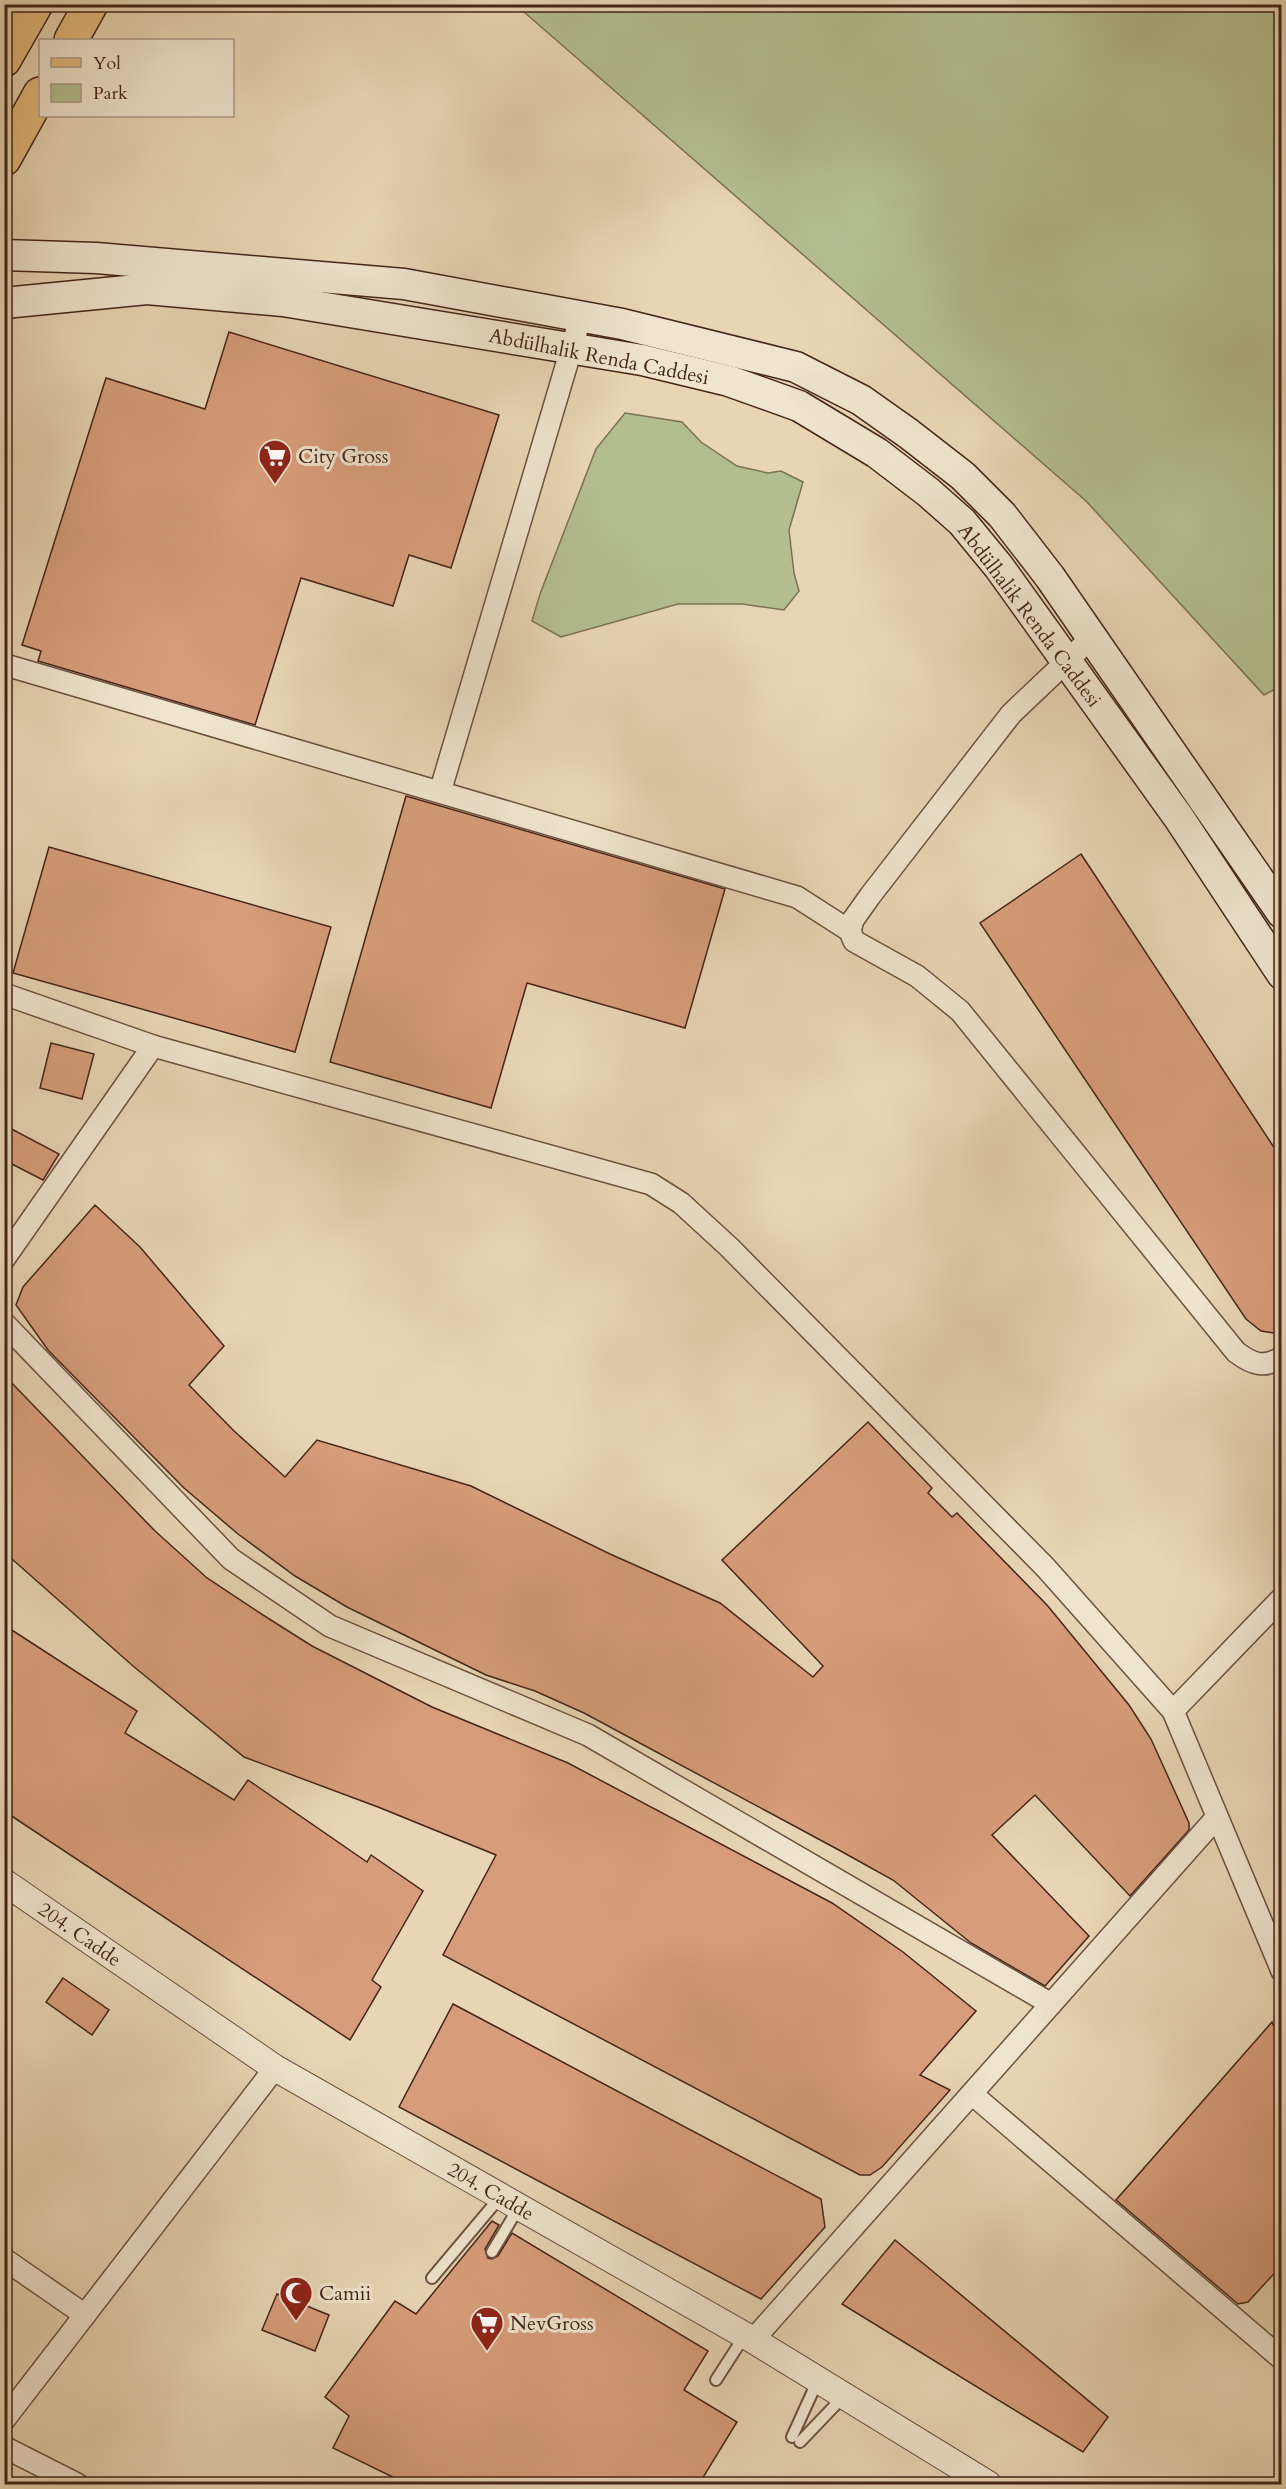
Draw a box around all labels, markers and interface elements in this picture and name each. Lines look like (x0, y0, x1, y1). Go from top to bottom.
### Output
legend (39, 39, 234, 117)
text: Yol (93, 51, 121, 76)
text: Park (93, 81, 128, 106)
street label: Abdülhalik Renda Caddesi (487, 322, 712, 391)
supermarket icon: City Gross (257, 438, 293, 485)
place label: City Gross (298, 443, 389, 470)
street label: Abdülhalik Renda Caddesi (952, 518, 1108, 713)
street label: 204. Cadde (33, 1896, 127, 1973)
street label: 204. Cadde (443, 2156, 539, 2227)
mosque icon: Camii (278, 2275, 314, 2322)
place label: Camii (319, 2280, 371, 2307)
supermarket icon: NevGross (469, 2305, 505, 2352)
place label: NevGross (510, 2310, 594, 2337)

